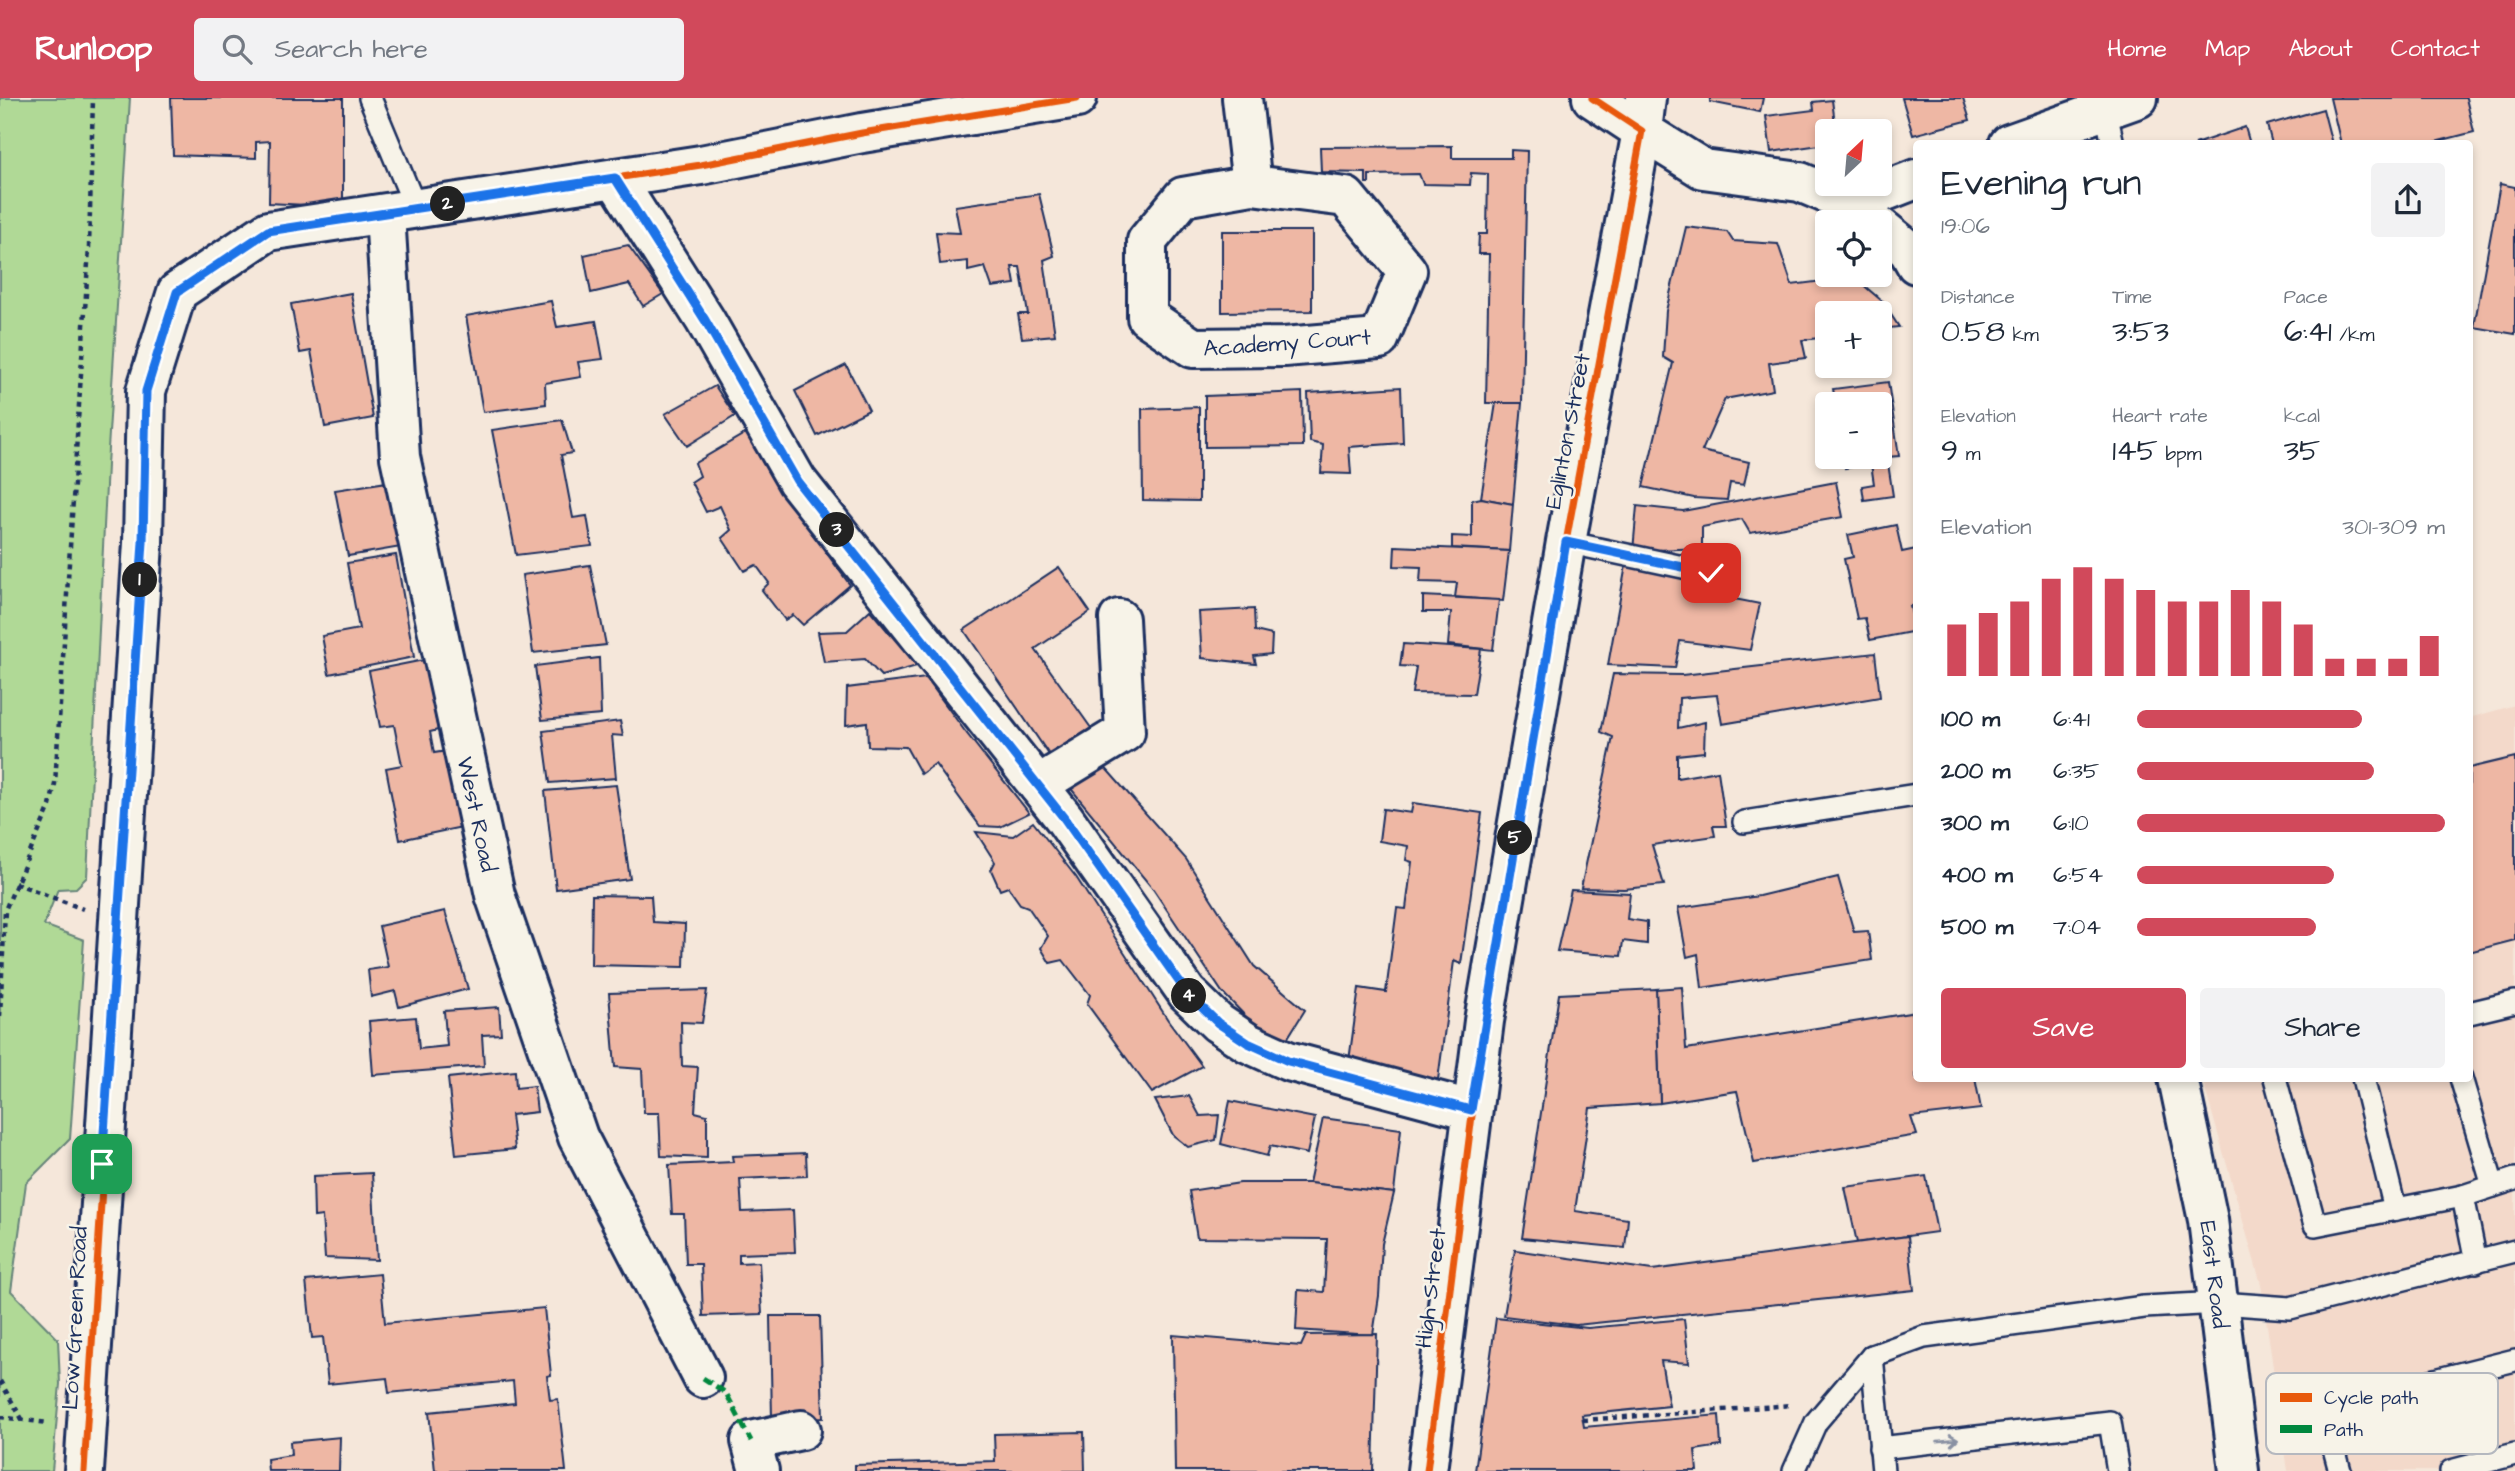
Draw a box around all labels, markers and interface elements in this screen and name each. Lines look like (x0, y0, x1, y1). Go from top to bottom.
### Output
search box (194, 18, 684, 81)
text: Runloop (35, 26, 152, 72)
icon: search (218, 30, 256, 68)
text: Search here (274, 31, 428, 67)
text: Home (2107, 32, 2167, 66)
text: Map (2205, 32, 2250, 66)
text: About (2288, 32, 2353, 66)
text: Contact (2391, 32, 2480, 66)
north arrow (1815, 119, 1892, 196)
map controls (1815, 119, 1892, 469)
text: Evening run (1941, 158, 2142, 210)
button: share (2371, 163, 2445, 237)
pin: 2 (430, 186, 466, 222)
text: 2 (442, 190, 453, 217)
button: locate (1815, 210, 1892, 287)
text: 19:06 (1941, 210, 1990, 242)
text: Distance (1941, 284, 2015, 311)
text: Time (2112, 284, 2152, 311)
text: Pace (2284, 284, 2328, 311)
button: + (1815, 301, 1892, 378)
text: 0.58 (1941, 311, 2005, 353)
text: 3:53 (2112, 311, 2169, 353)
text: 6:41 (2284, 311, 2332, 353)
street label: Academy Court (1202, 321, 1373, 366)
text: km (2005, 322, 2039, 349)
text: /km (2332, 322, 2374, 349)
street label: Eglinton Street (1537, 350, 1600, 512)
button: − (1815, 392, 1892, 469)
text: Elevation (1941, 403, 2016, 430)
text: Heart rate (2112, 403, 2208, 430)
text: kcal (2284, 403, 2320, 430)
text: 9 (1941, 430, 1958, 472)
text: 145 (2112, 430, 2158, 472)
text: 35 (2284, 430, 2320, 472)
text: m (1958, 441, 1981, 468)
text: bpm (2158, 441, 2201, 468)
text: Elevation (1941, 511, 2032, 543)
text: 301–309 m (2342, 511, 2445, 543)
pin: 3 (820, 512, 854, 548)
text: 3 (832, 516, 841, 543)
pin (1681, 543, 1741, 603)
icon: check (1692, 554, 1730, 592)
pin: 1 (122, 562, 158, 598)
text: 1 (138, 566, 141, 593)
text: 100 m (1941, 703, 2000, 735)
text: 6:41 (2053, 703, 2090, 735)
street label: West Road (448, 754, 505, 875)
text: 200 m (1941, 755, 2010, 787)
text: 6:35 (2053, 755, 2099, 787)
text: 300 m (1941, 807, 2009, 839)
text: 6:10 (2053, 807, 2089, 839)
pin: 5 (1498, 820, 1532, 856)
text: 5 (1508, 824, 1521, 851)
text: 400 m (1941, 859, 2013, 891)
text: 6:54 (2053, 859, 2103, 891)
text: 500 m (1941, 911, 2013, 943)
text: 7:04 (2053, 911, 2101, 943)
pin: 4 (1172, 978, 1206, 1014)
text: 4 (1182, 982, 1195, 1009)
button: Save (1941, 988, 2186, 1068)
button: Share (2200, 988, 2445, 1068)
pin (72, 1134, 132, 1194)
icon: arrive (83, 1145, 121, 1183)
street label: East Road (2191, 1219, 2236, 1330)
street label: Low Green Road (54, 1225, 96, 1411)
street label: High Street (1408, 1226, 1455, 1350)
legend (2266, 1373, 2498, 1454)
text: Cycle path (2324, 1385, 2419, 1413)
text: Path (2324, 1417, 2363, 1444)
one-way arrow (1936, 1434, 1959, 1447)

